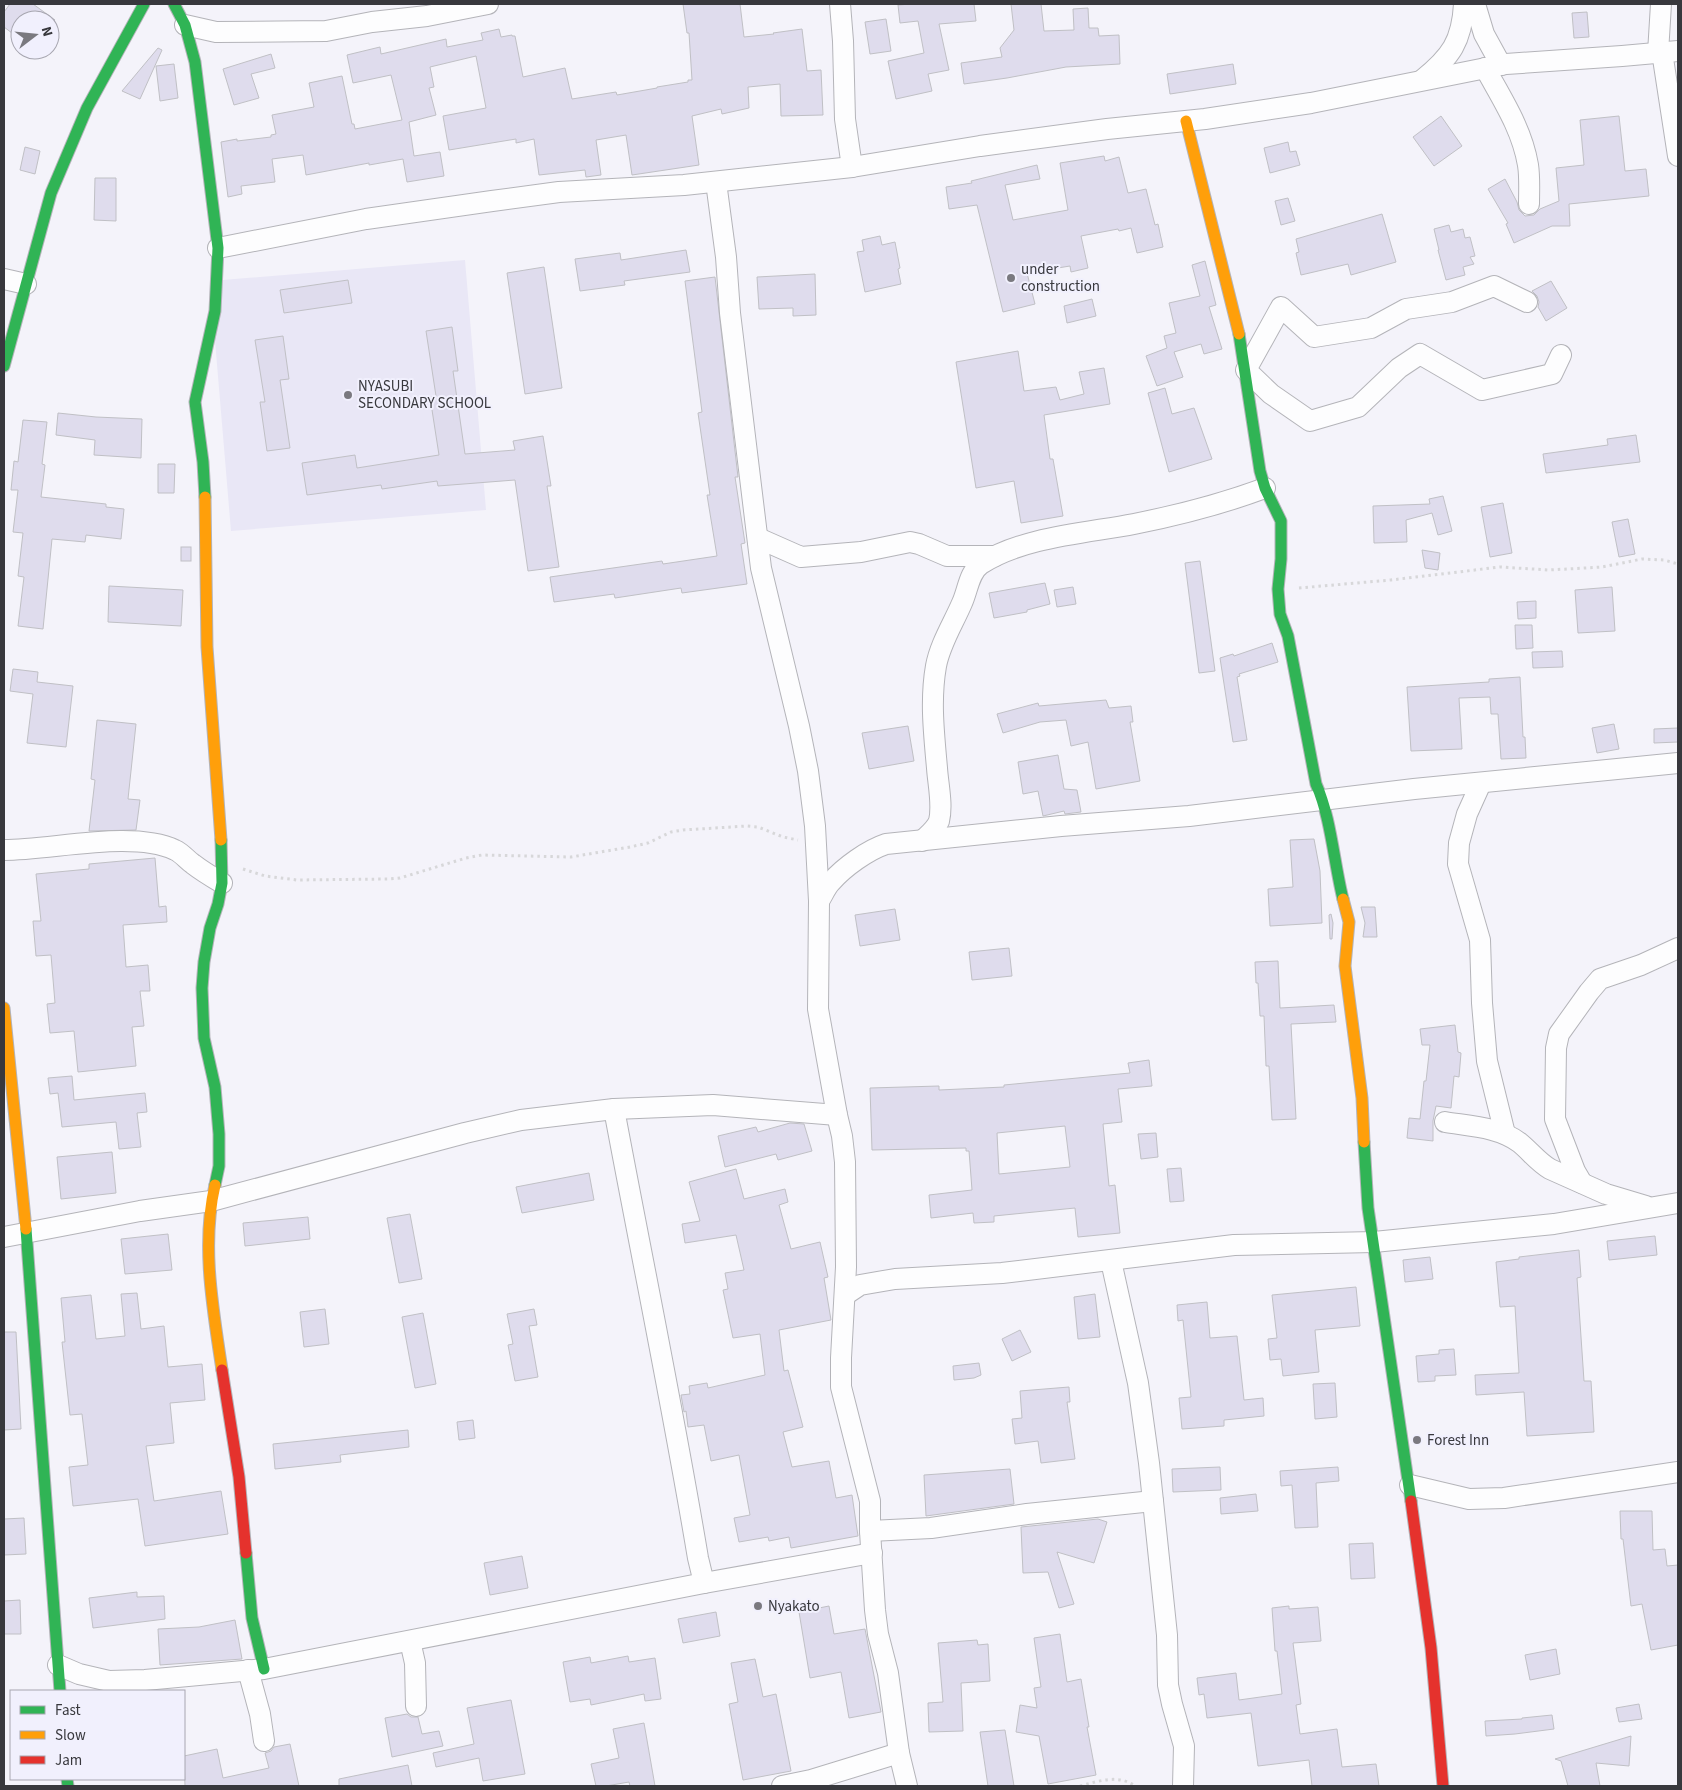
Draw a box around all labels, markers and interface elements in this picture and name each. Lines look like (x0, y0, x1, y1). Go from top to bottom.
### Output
north arrow (10, 10, 60, 60)
text: N (36, 24, 57, 39)
place label: under construction (1021, 259, 1100, 297)
marker: under construction (1005, 272, 1017, 284)
place label: NYASUBI SECONDARY SCHOOL (358, 376, 491, 414)
marker: NYASUBI SECONDARY SCHOOL (342, 389, 354, 401)
place label: Forest Inn (1427, 1430, 1489, 1451)
marker: Forest Inn (1411, 1434, 1423, 1446)
place label: Nyakato (768, 1596, 820, 1617)
marker: Nyakato (752, 1600, 764, 1612)
legend (10, 1690, 185, 1780)
text: Fast (55, 1700, 81, 1721)
text: Slow (55, 1725, 86, 1746)
text: Jam (55, 1750, 82, 1771)

